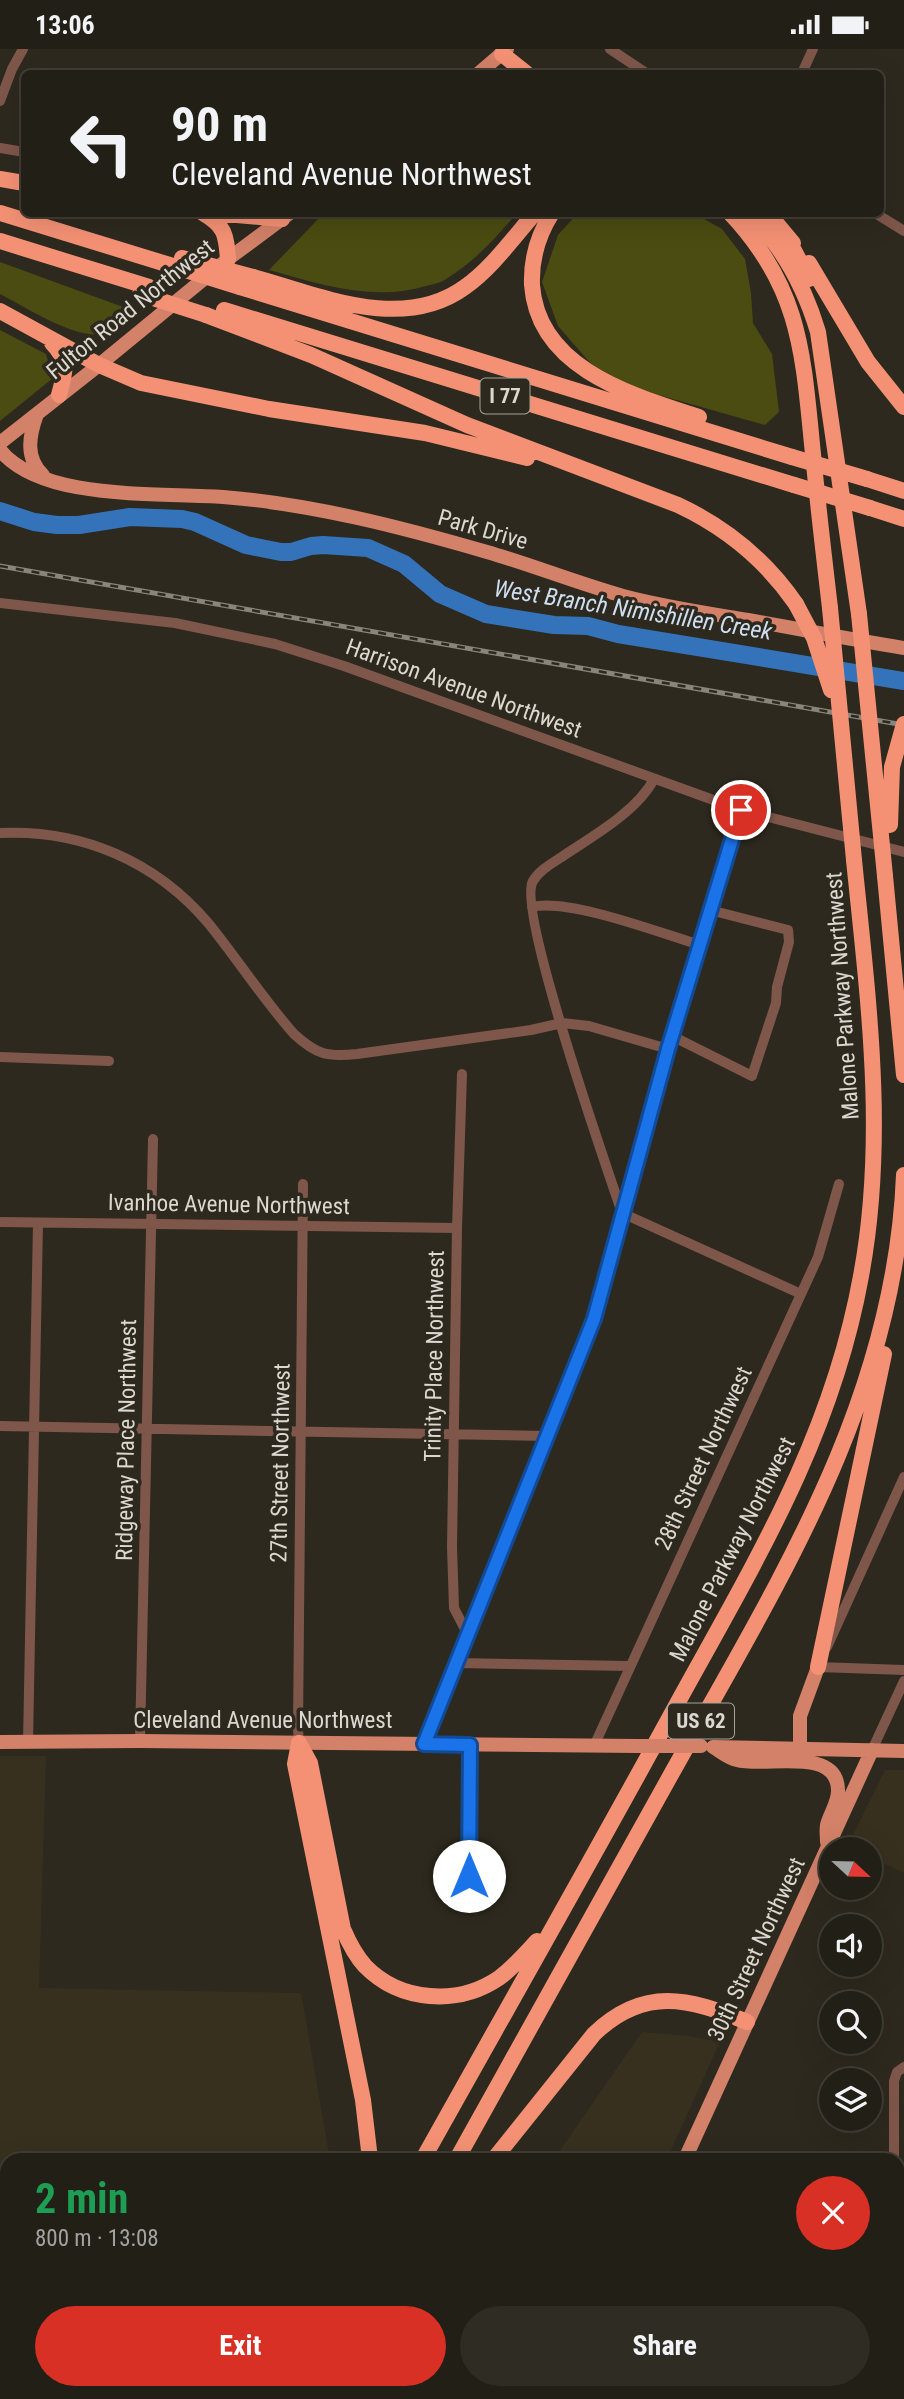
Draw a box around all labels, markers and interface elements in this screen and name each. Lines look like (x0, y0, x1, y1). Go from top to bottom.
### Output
text: 13:06 (35, 10, 95, 40)
text: 90 m (171, 96, 268, 153)
icon: left (56, 98, 147, 189)
text: Cleveland Avenue Northwest (171, 155, 532, 193)
street label: Fulton Road Northwest (41, 234, 219, 385)
road number: I 77 (480, 379, 530, 413)
street label: Park Drive (435, 504, 531, 555)
water label: West Branch Nimishillen Creek (492, 574, 774, 646)
street label: Harrison Avenue Northwest (342, 633, 585, 744)
pin (711, 780, 771, 840)
icon: arrive (722, 791, 760, 829)
street label: Malone Parkway Northwest (820, 871, 865, 1121)
street label: Ivanhoe Avenue Northwest (108, 1189, 350, 1220)
street label: Trinity Place Northwest (419, 1250, 450, 1462)
street label: Ridgeway Place Northwest (111, 1319, 142, 1561)
street label: 28th Street Northwest (649, 1362, 758, 1554)
street label: 27th Street Northwest (265, 1363, 296, 1563)
street label: Malone Parkway Northwest (664, 1432, 801, 1666)
road number: US 62 (668, 1703, 734, 1739)
street label: Cleveland Avenue Northwest (133, 1707, 393, 1734)
north arrow (819, 1837, 882, 1901)
map controls (819, 1837, 882, 2131)
position arrow (432, 1839, 506, 1913)
street label: 30th Street Northwest (702, 1853, 811, 2045)
button: sound (819, 1914, 882, 1977)
button: search (819, 1991, 882, 2054)
button: layers (819, 2068, 882, 2131)
text: 2 min (35, 2174, 128, 2223)
button: close (796, 2176, 870, 2250)
text: 800 m · 13:08 (35, 2225, 159, 2252)
button: Exit (35, 2306, 446, 2386)
button: Share (460, 2306, 870, 2386)

